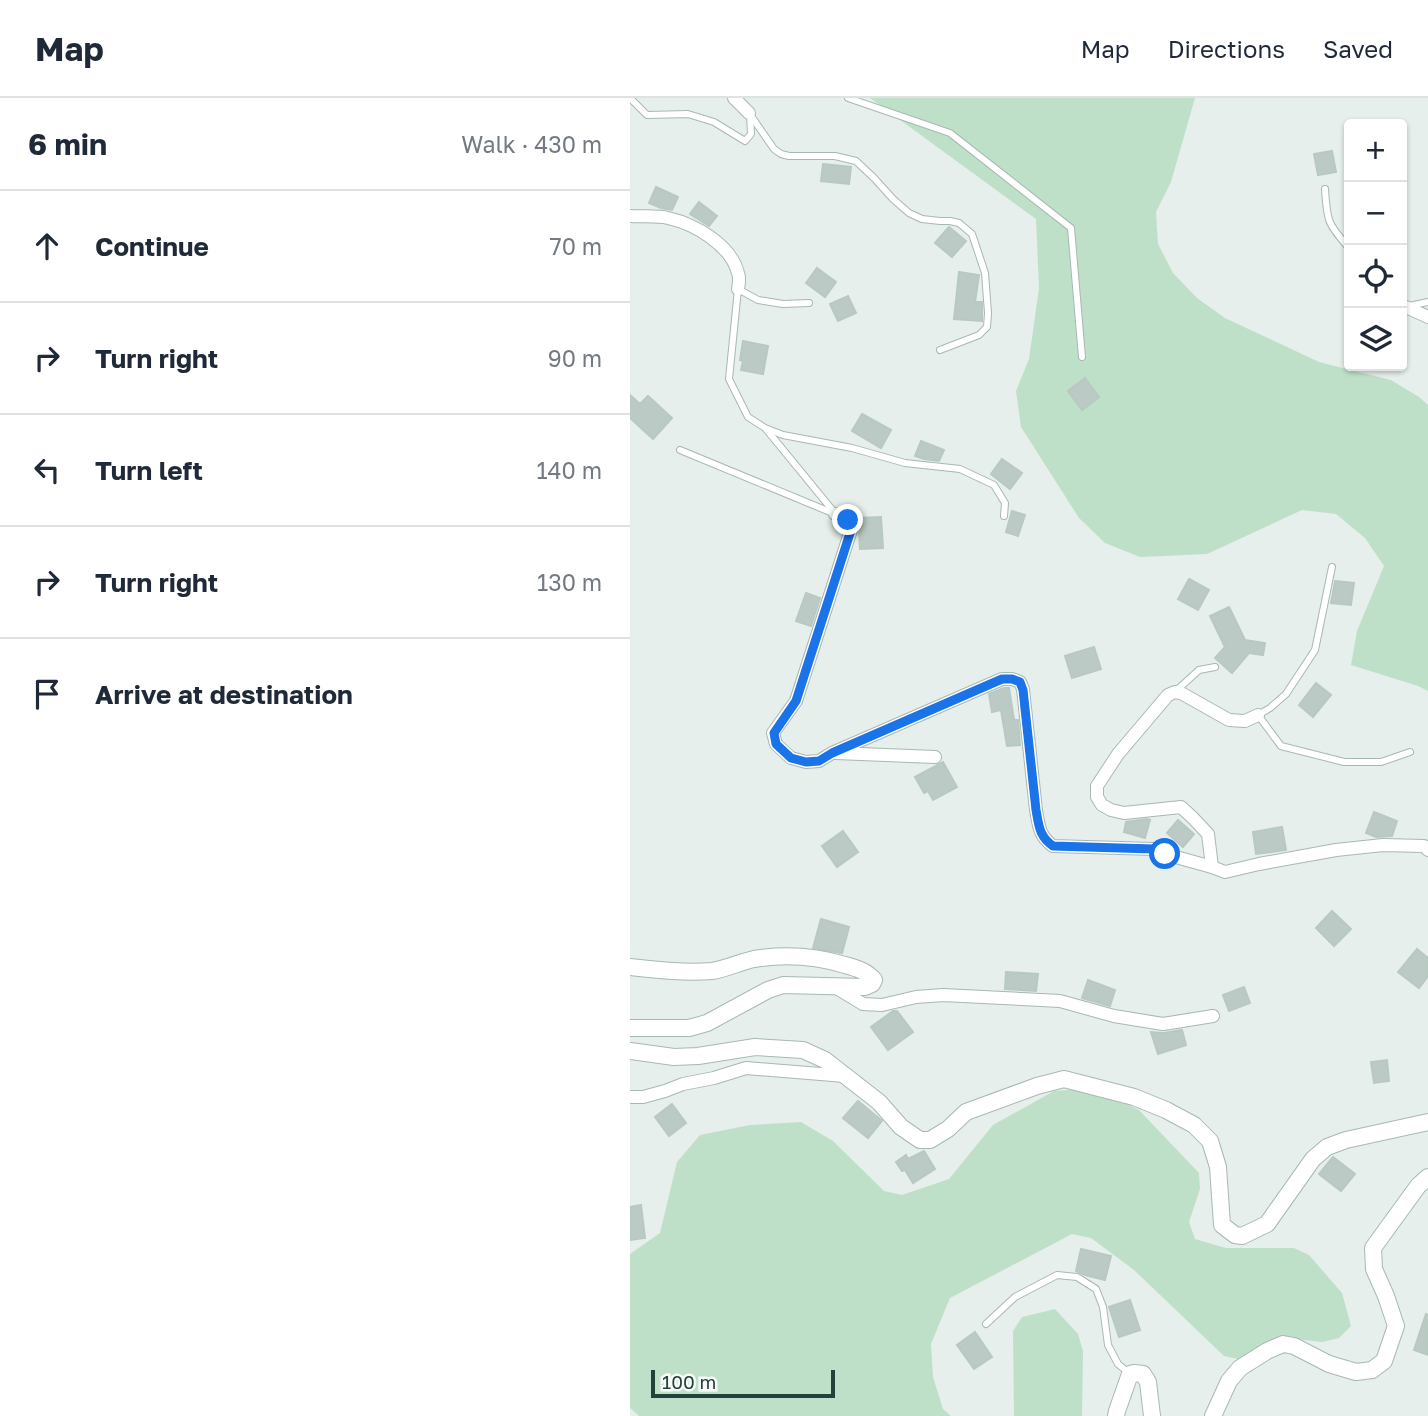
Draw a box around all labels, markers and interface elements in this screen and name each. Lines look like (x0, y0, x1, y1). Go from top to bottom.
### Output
text: Map (35, 29, 104, 68)
text: Map (1081, 34, 1130, 63)
text: Directions (1168, 34, 1285, 63)
text: Saved (1323, 34, 1393, 63)
map controls (1344, 119, 1407, 371)
button: + (1344, 119, 1407, 182)
text: 6 min (28, 126, 107, 162)
text: Walk · 430 m (461, 130, 602, 158)
button: − (1344, 182, 1407, 245)
icon: ahead (28, 227, 66, 265)
text: Continue (95, 231, 209, 262)
text: 70 m (549, 232, 602, 260)
button: locate (1344, 245, 1407, 308)
button: layers (1344, 308, 1407, 371)
icon: right (28, 339, 66, 377)
text: Turn right (95, 343, 218, 374)
text: 90 m (548, 344, 602, 372)
icon: left (28, 451, 66, 489)
text: Turn left (95, 455, 203, 486)
text: 140 m (536, 456, 602, 484)
route end (832, 504, 863, 535)
icon: right (28, 563, 66, 601)
text: Turn right (95, 567, 218, 598)
text: 130 m (537, 568, 602, 596)
icon: arrive (28, 675, 66, 713)
text: Arrive at destination (95, 679, 353, 710)
route start (1149, 838, 1180, 869)
scale bar (651, 1367, 835, 1399)
text: 100 m (662, 1370, 716, 1393)

